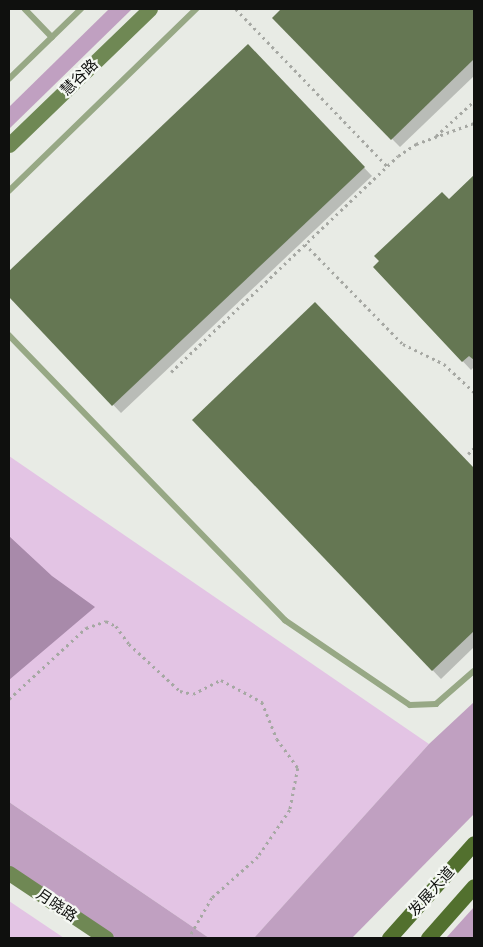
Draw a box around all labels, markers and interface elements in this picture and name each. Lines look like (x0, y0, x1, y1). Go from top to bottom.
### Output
street label: 慧谷路 (57, 55, 101, 99)
street label: 发展大道 (404, 863, 458, 919)
street label: 月晓路 (33, 885, 81, 925)

